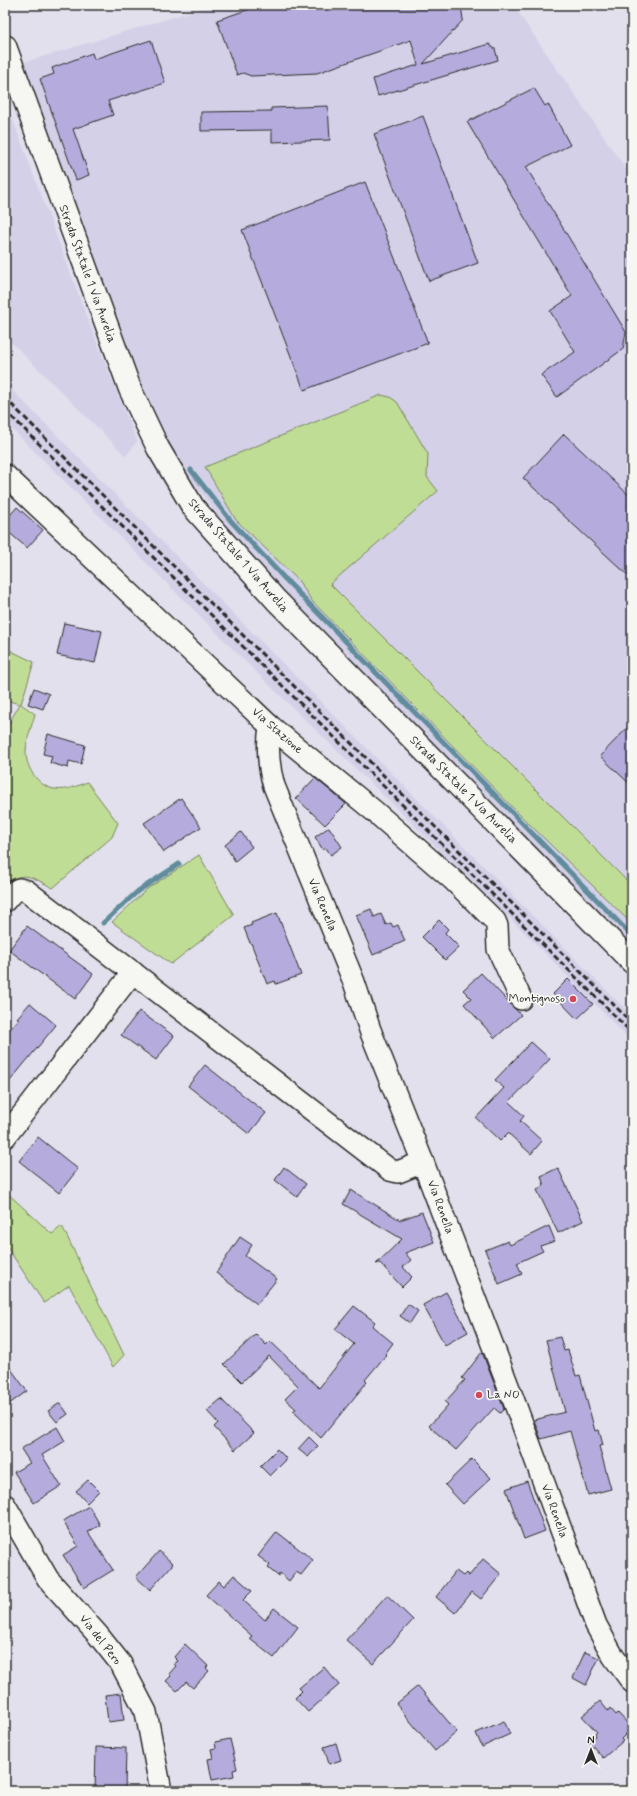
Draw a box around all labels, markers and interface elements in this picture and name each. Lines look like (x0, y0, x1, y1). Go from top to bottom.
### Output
street label: Strada Statale 1 Via Aurelia (55, 203, 119, 345)
street label: Strada Statale 1 Via Aurelia (184, 496, 292, 616)
street label: Via Stazione (248, 704, 306, 758)
street label: Strada Statale 1 Via Aurelia (406, 733, 520, 847)
street label: Via Renella (304, 876, 340, 934)
place label: Montignoso (509, 991, 565, 1007)
marker: Montignoso (568, 994, 578, 1004)
street label: Via Renella (423, 1178, 457, 1236)
place label: La NO (487, 1387, 520, 1403)
marker: La NO (474, 1390, 484, 1400)
street label: Via Renella (537, 1482, 571, 1540)
street label: Via del Pero (75, 1612, 125, 1669)
north arrow (571, 1730, 611, 1770)
text: N (587, 1734, 595, 1748)

